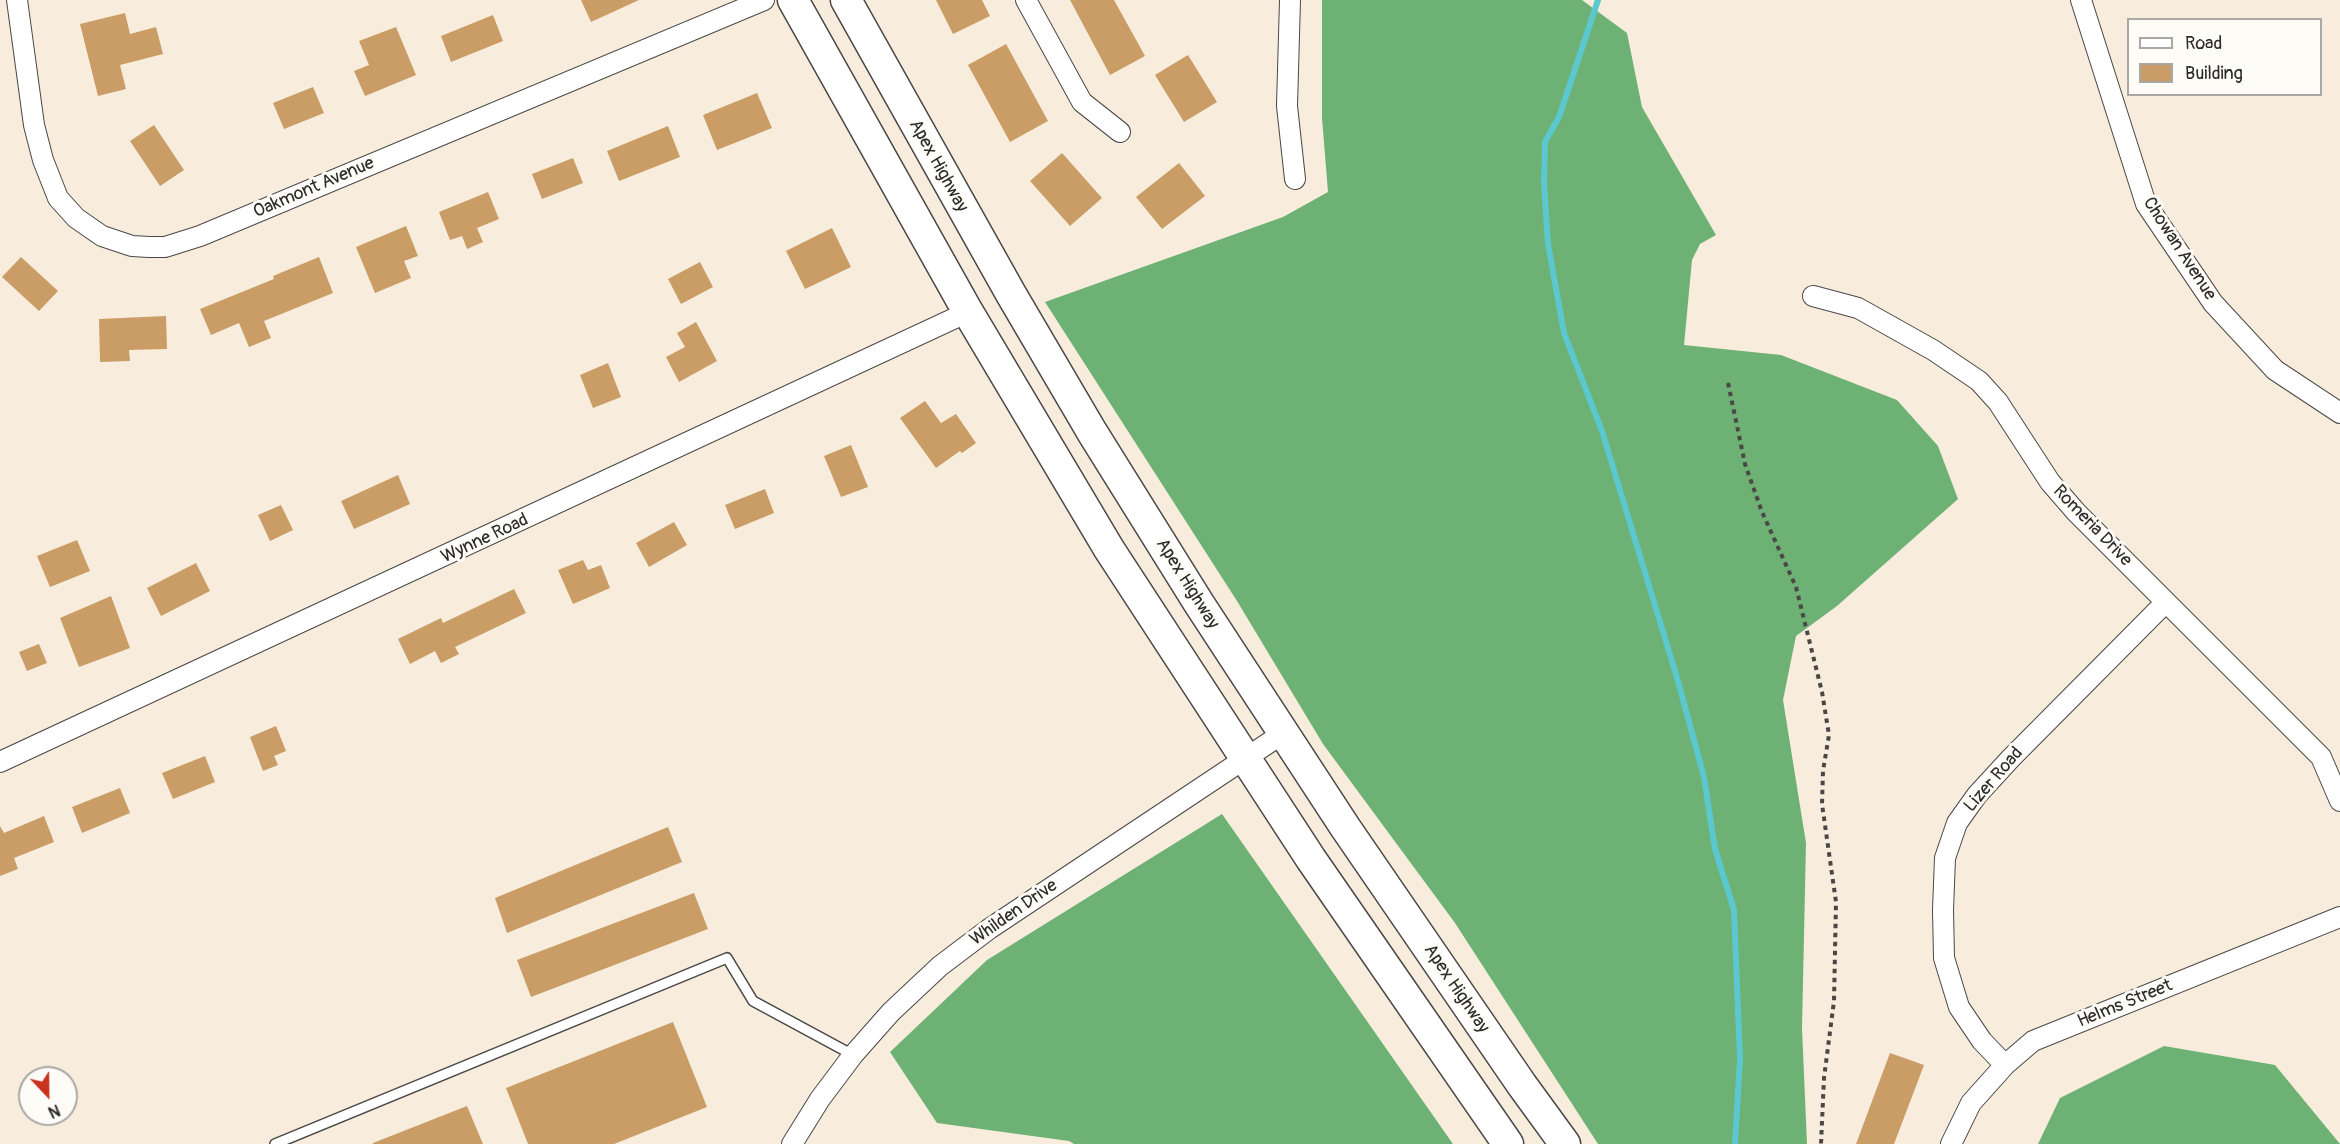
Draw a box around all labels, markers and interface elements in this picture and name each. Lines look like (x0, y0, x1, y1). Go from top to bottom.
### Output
legend (2127, 18, 2322, 96)
text: Road (2185, 32, 2222, 55)
text: Building (2185, 62, 2243, 85)
street label: Apex Highway (904, 116, 972, 216)
street label: Oakmont Avenue (250, 153, 378, 223)
street label: Chowan Avenue (2138, 193, 2220, 305)
street label: Romeria Drive (2048, 481, 2136, 571)
street label: Wynne Road (438, 509, 532, 569)
street label: Apex Highway (1151, 535, 1223, 633)
street label: Lizer Road (1960, 743, 2028, 817)
street label: Whilden Drive (966, 875, 1062, 951)
street label: Apex Highway (1418, 940, 1494, 1038)
street label: Helms Street (2074, 975, 2176, 1033)
north arrow (18, 1066, 78, 1126)
text: N (45, 1100, 63, 1122)

